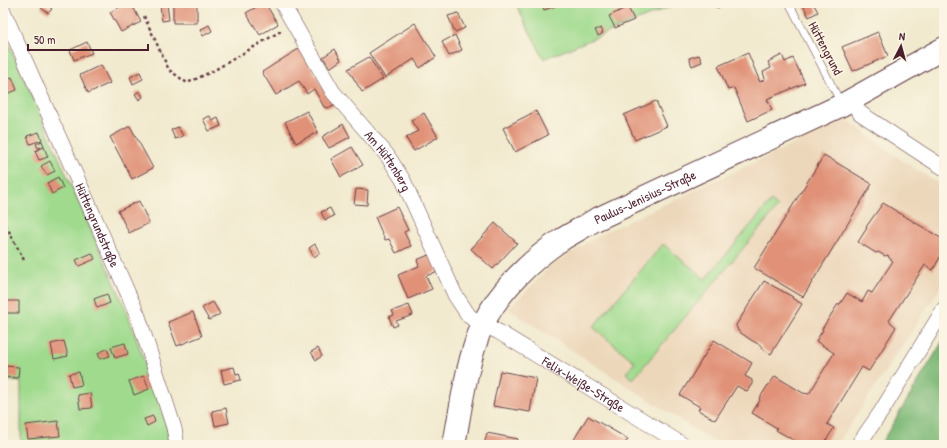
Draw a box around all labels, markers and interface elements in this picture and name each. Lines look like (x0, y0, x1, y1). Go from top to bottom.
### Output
street label: Hüttengrund (804, 18, 848, 78)
scale bar (28, 26, 148, 52)
north arrow (881, 26, 921, 66)
text: N (898, 29, 906, 43)
text: 50 m (34, 31, 55, 48)
street label: Am Hüttenberg (361, 126, 416, 194)
street label: Paulus-Jenisius-Straße (591, 165, 699, 228)
street label: Hüttengrundstraße (71, 180, 124, 270)
street label: Felix-Weiße-Straße (538, 351, 628, 416)

